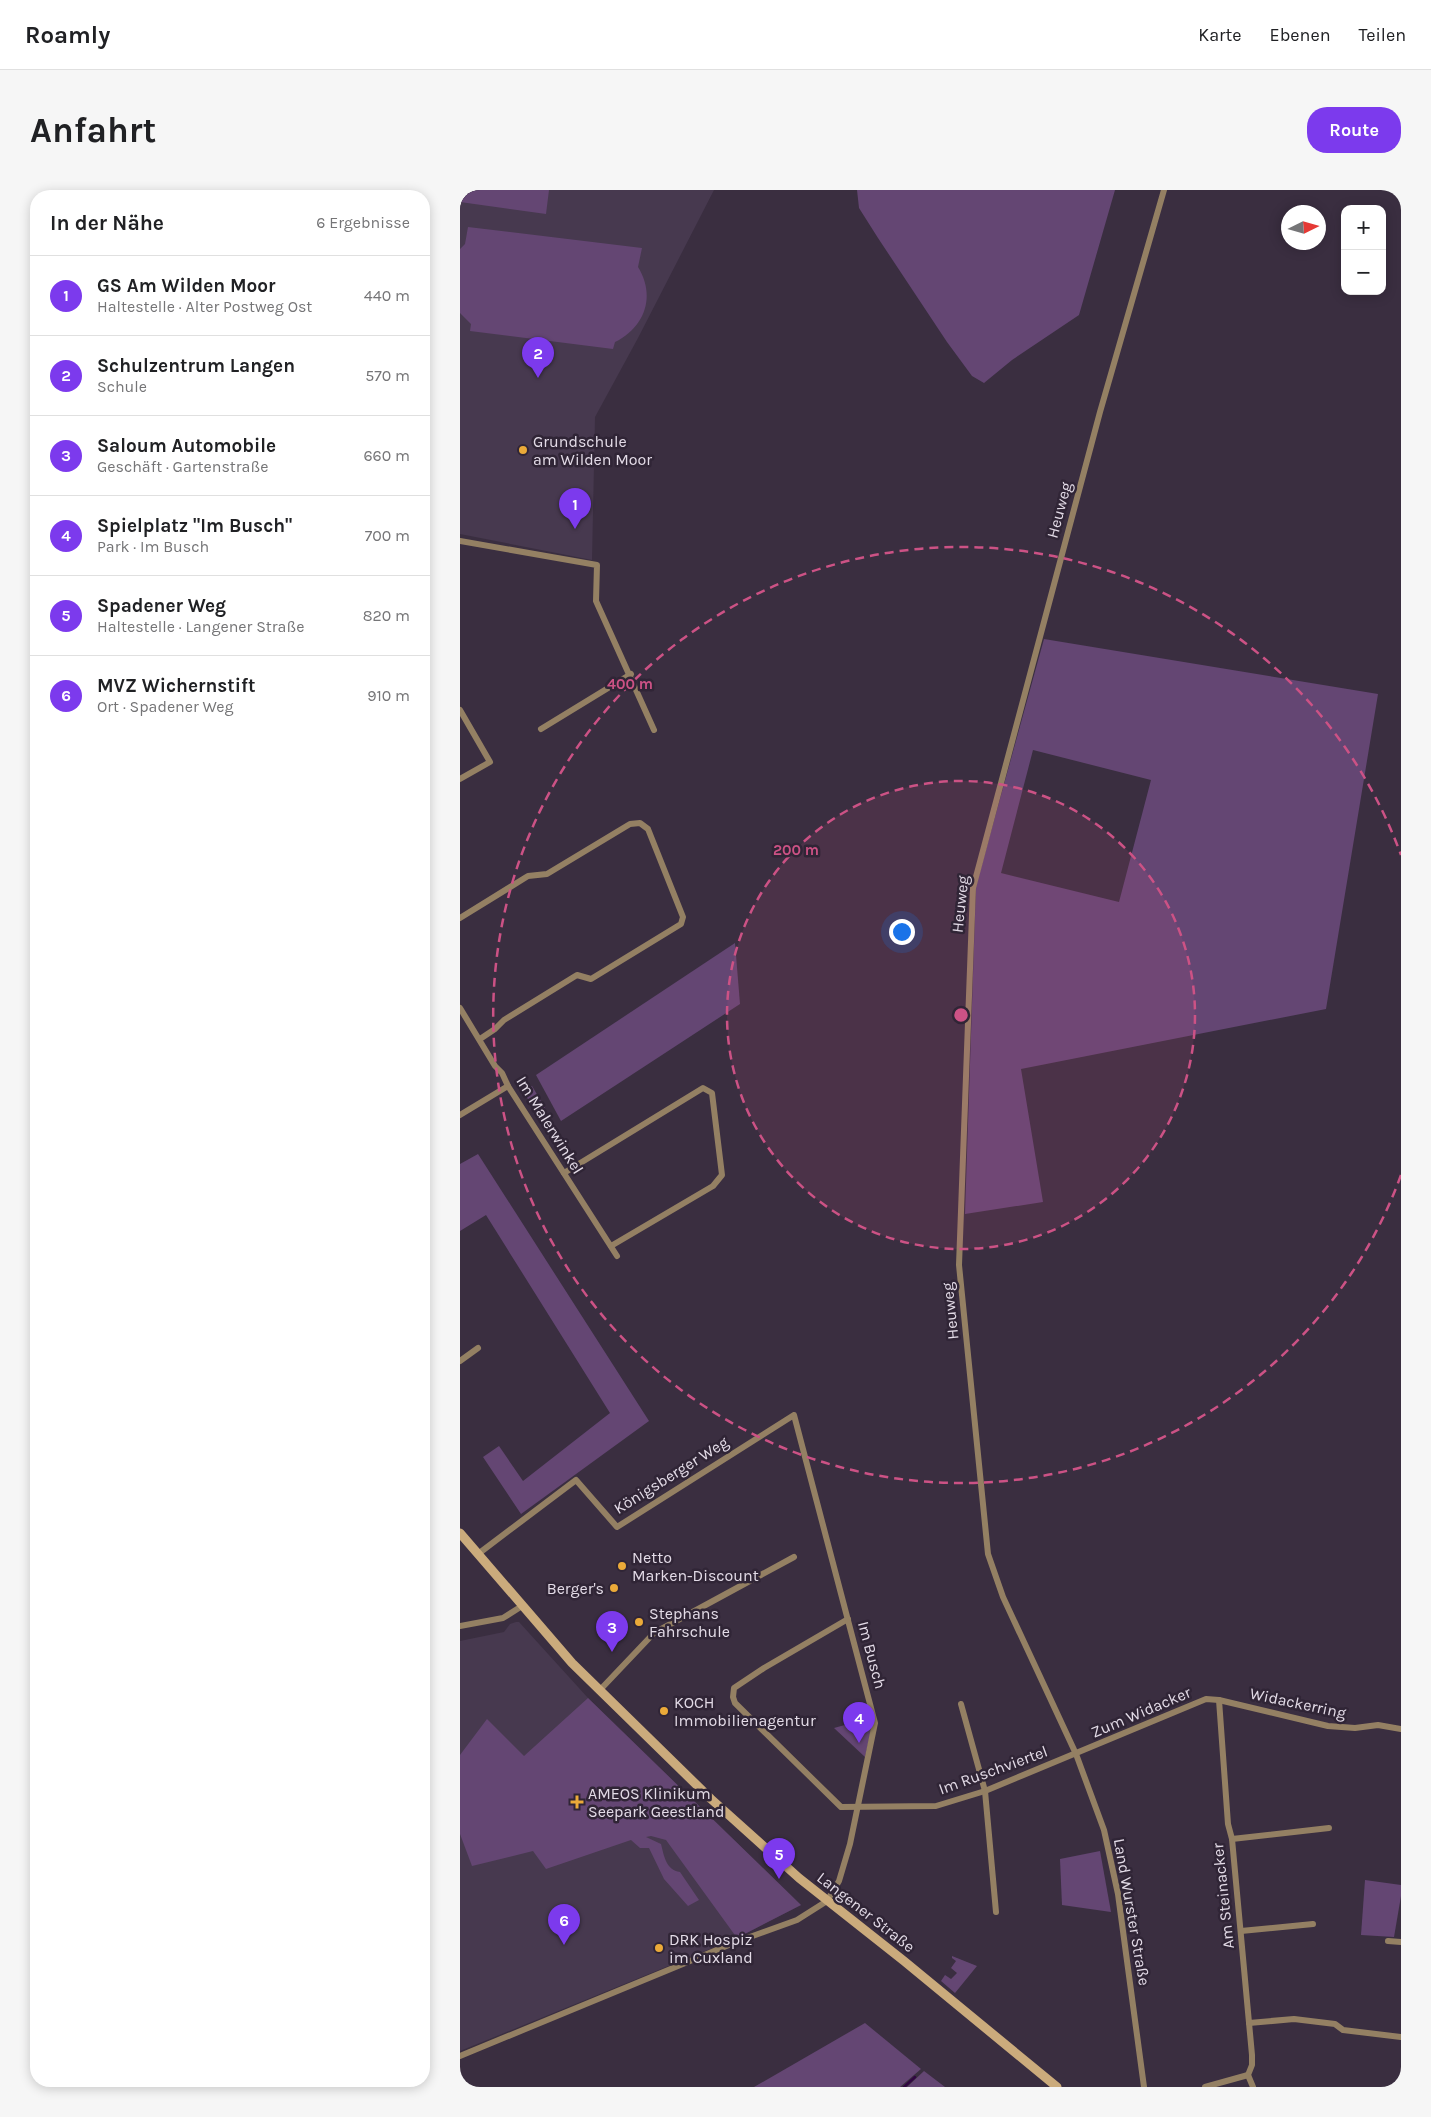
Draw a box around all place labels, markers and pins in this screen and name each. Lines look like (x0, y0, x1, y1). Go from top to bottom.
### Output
pin: 2 (522, 337, 554, 378)
place label: Grundschule am Wilden Moor (533, 432, 652, 469)
marker: Grundschule am Wilden Moor (517, 444, 529, 456)
pin: 1 (559, 488, 591, 529)
centre of rings (952, 1006, 970, 1024)
place label: Netto Marken-Discount (632, 1548, 759, 1585)
marker: Netto Marken-Discount (616, 1560, 628, 1572)
place label: Berger's (547, 1579, 604, 1598)
marker: Berger's (608, 1582, 620, 1594)
place label: Stephans Fahrschule (649, 1604, 730, 1641)
pin: 3 (596, 1611, 628, 1652)
marker: Stephans Fahrschule (633, 1616, 645, 1628)
place label: KOCH Immobilienagentur (674, 1693, 816, 1730)
pin: 4 (843, 1702, 875, 1743)
marker: KOCH Immobilienagentur (658, 1705, 670, 1717)
place label: AMEOS Klinikum Seepark Geestland (588, 1784, 724, 1821)
marker: AMEOS Klinikum Seepark Geestland (570, 1795, 584, 1809)
pin: 5 (763, 1838, 795, 1879)
pin: 6 (548, 1904, 580, 1945)
place label: DRK Hospiz im Cuxland (669, 1930, 753, 1967)
marker: DRK Hospiz im Cuxland (653, 1942, 665, 1954)

